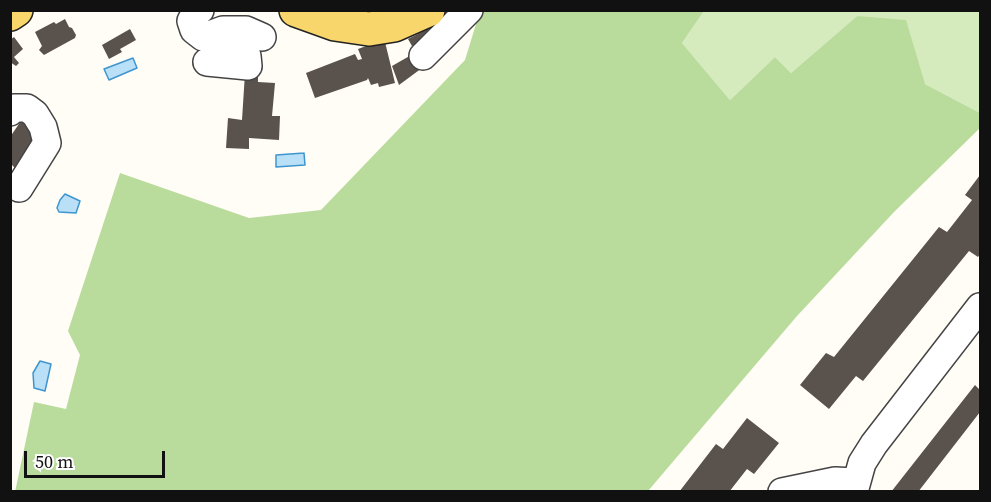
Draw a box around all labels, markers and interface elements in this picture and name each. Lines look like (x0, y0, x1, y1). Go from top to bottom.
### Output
scale bar (27, 439, 168, 477)
text: 50 m (35, 449, 73, 474)

